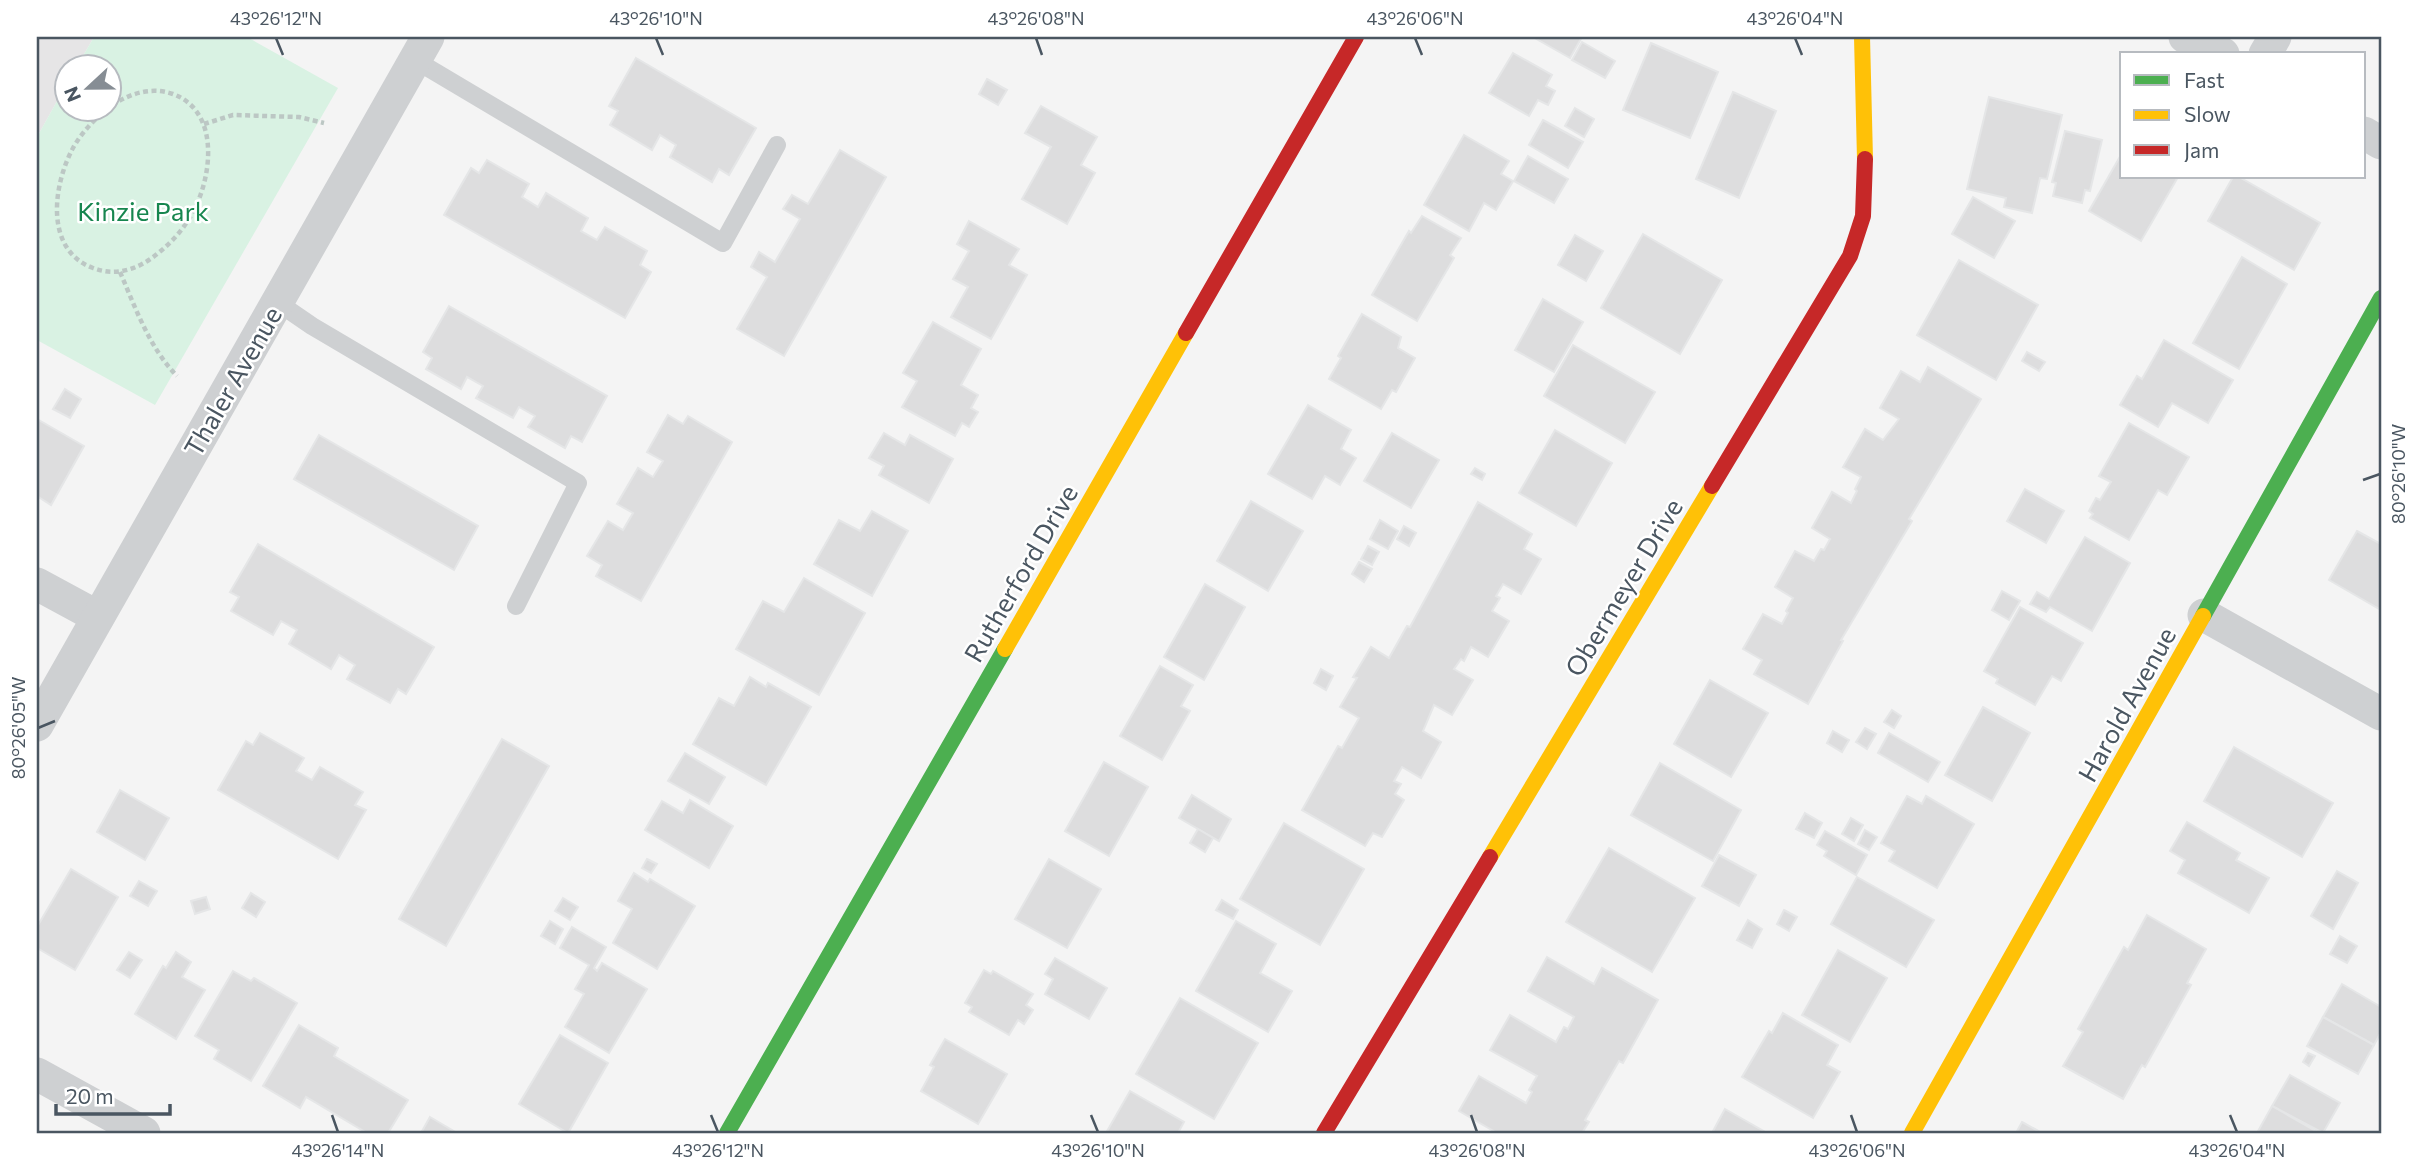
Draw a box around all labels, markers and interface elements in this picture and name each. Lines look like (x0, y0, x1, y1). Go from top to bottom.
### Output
text: 43°26'12"N (230, 7, 322, 29)
text: 43°26'10"N (609, 7, 703, 29)
text: 43°26'08"N (988, 7, 1084, 29)
text: 43°26'06"N (1367, 7, 1463, 29)
text: 43°26'04"N (1747, 7, 1843, 29)
north arrow (52, 52, 122, 122)
legend (2120, 52, 2366, 178)
text: Fast (2184, 67, 2225, 92)
text: N (58, 84, 85, 105)
text: Slow (2184, 101, 2231, 126)
text: Jam (2184, 137, 2219, 162)
park label: Kinzie Park (77, 195, 209, 226)
street label: Thaler Avenue (177, 301, 287, 461)
text: 80°26'10"W (2387, 424, 2409, 524)
street label: Rutherford Drive (957, 479, 1083, 667)
street label: Obermeyer Drive (1558, 493, 1688, 681)
street label: Harold Avenue (2071, 621, 2181, 787)
text: 80°26'05"W (7, 677, 29, 779)
scale bar (56, 1072, 170, 1116)
text: 20 m (66, 1083, 114, 1108)
text: 43°26'14"N (292, 1139, 384, 1161)
text: 43°26'12"N (672, 1139, 764, 1161)
text: 43°26'10"N (1051, 1139, 1145, 1161)
text: 43°26'08"N (1429, 1139, 1525, 1161)
text: 43°26'06"N (1809, 1139, 1905, 1161)
text: 43°26'04"N (2189, 1139, 2285, 1161)

